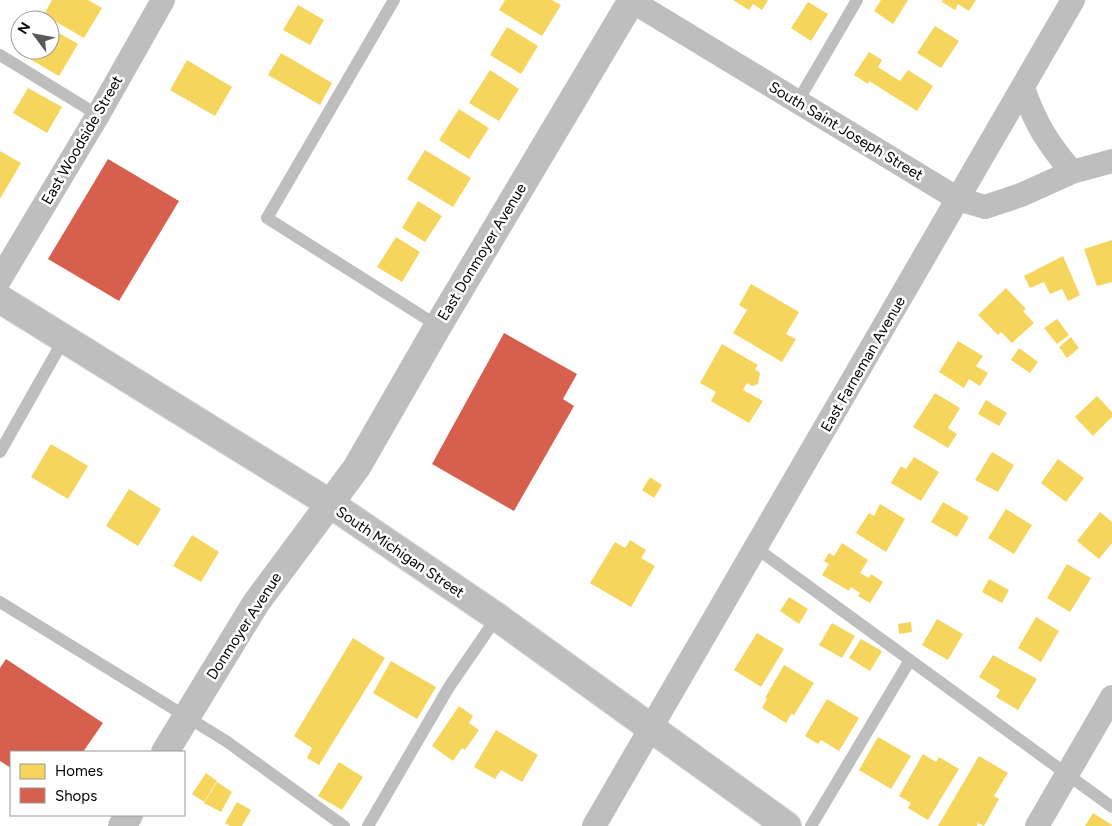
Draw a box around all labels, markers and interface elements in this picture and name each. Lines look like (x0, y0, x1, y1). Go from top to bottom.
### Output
north arrow (10, 10, 60, 60)
text: N (14, 19, 34, 37)
street label: East Woodside Street (38, 72, 126, 208)
street label: South Saint Joseph Street (766, 78, 927, 184)
street label: East Donmoyer Avenue (434, 180, 530, 324)
street label: East Farneman Avenue (817, 293, 909, 435)
street label: South Michigan Street (332, 502, 468, 602)
street label: Donmoyer Avenue (203, 569, 285, 683)
legend (10, 751, 185, 816)
text: Homes (55, 762, 103, 780)
text: Shops (55, 787, 97, 805)

